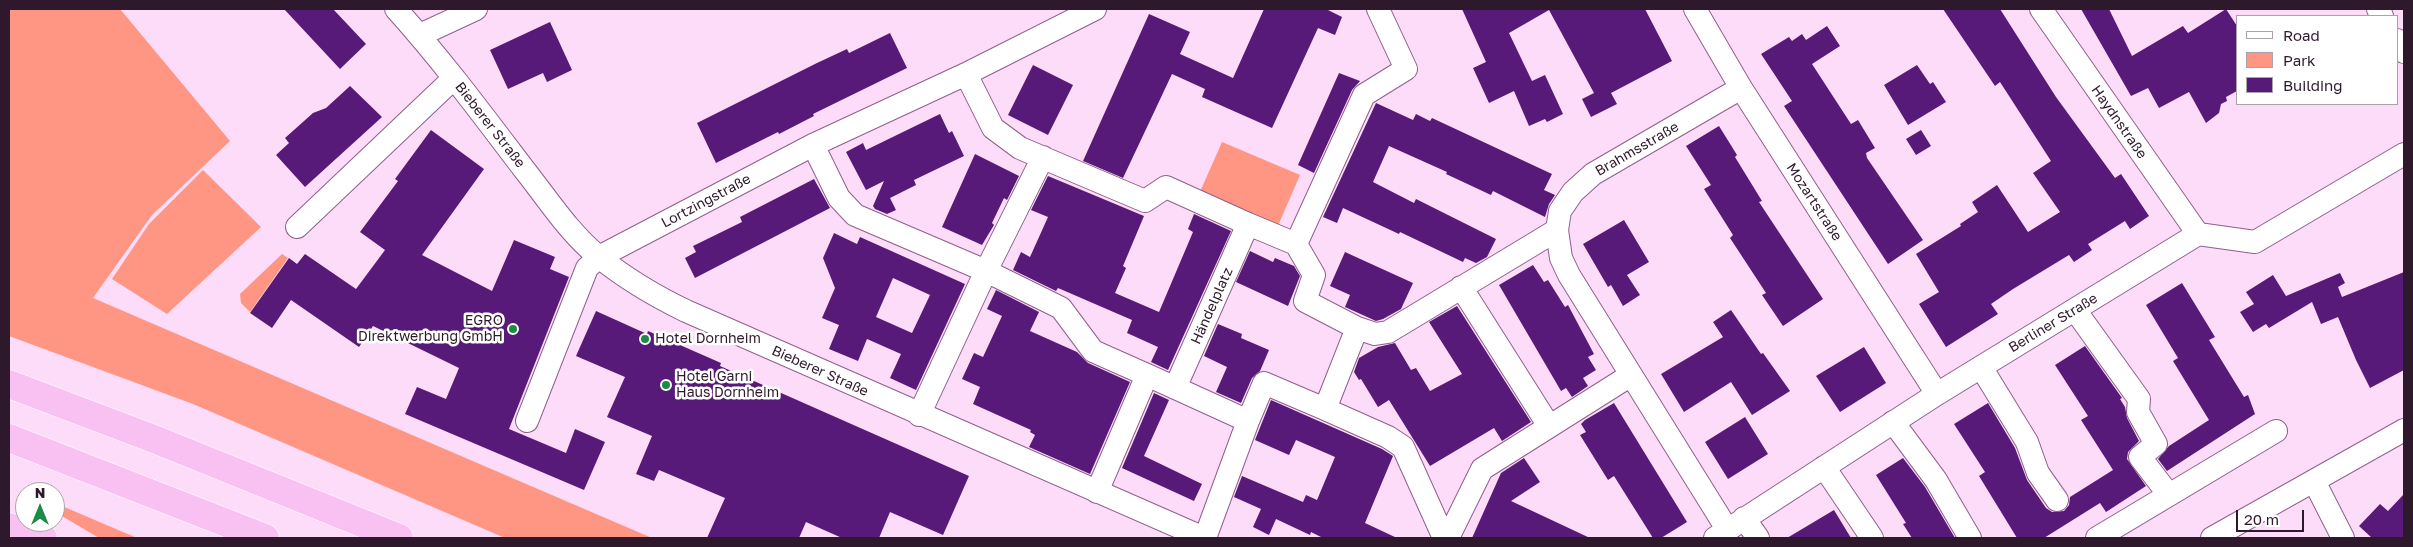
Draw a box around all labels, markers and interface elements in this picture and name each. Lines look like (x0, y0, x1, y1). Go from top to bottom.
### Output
legend (2236, 15, 2398, 105)
text: Road (2283, 26, 2320, 44)
text: Park (2283, 51, 2315, 69)
text: Building (2283, 76, 2343, 94)
street label: Bieberer Straße (451, 79, 529, 171)
street label: Haydnstraße (2088, 82, 2150, 162)
street label: Brahmsstraße (1592, 118, 1682, 180)
street label: Mozartstraße (1783, 160, 1845, 244)
street label: Lortzingstraße (659, 170, 753, 232)
street label: Händelplatz (1188, 265, 1236, 347)
street label: Berliner Straße (2006, 290, 2100, 356)
place label: EGRO Direktwerbung GmbH (358, 313, 503, 346)
marker: EGRO Direktwerbung GmbH (507, 323, 519, 335)
place label: Hotel Dornheim (655, 331, 761, 347)
marker: Hotel Dornheim (639, 333, 651, 345)
street label: Bieberer Straße (769, 342, 871, 400)
place label: Hotel Garni Haus Dornheim (676, 369, 779, 402)
marker: Hotel Garni Haus Dornheim (660, 379, 672, 391)
north arrow (15, 482, 65, 532)
text: N (35, 484, 45, 501)
scale bar (2238, 500, 2306, 532)
text: 20 m (2244, 510, 2279, 528)

